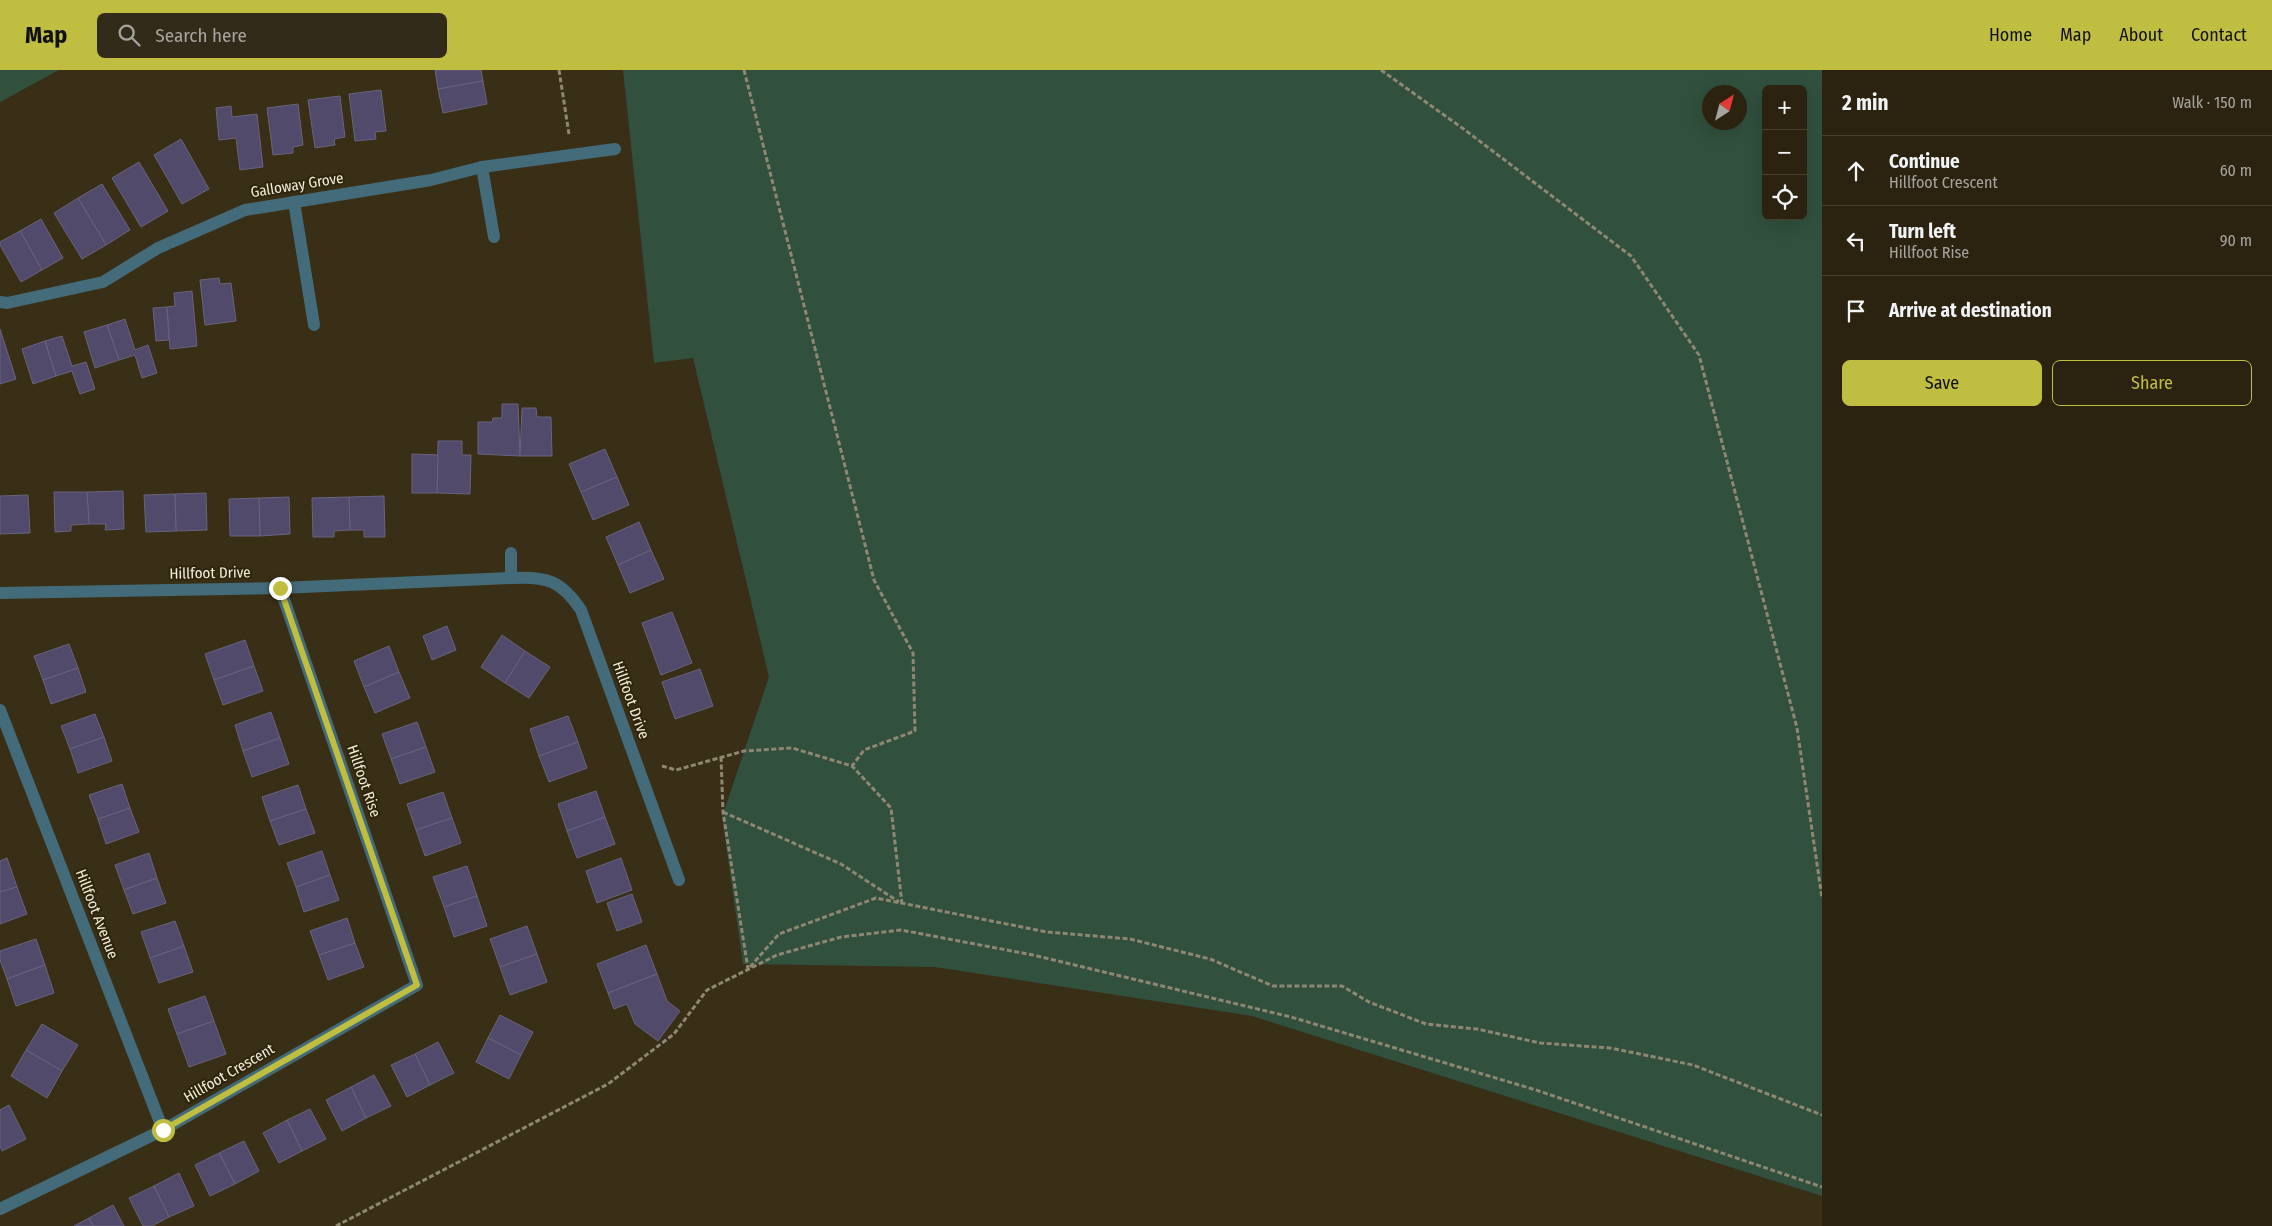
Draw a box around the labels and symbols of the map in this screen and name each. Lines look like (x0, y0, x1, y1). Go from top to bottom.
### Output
north arrow (1702, 85, 1747, 130)
street label: Galloway Grove (249, 169, 345, 201)
street label: Hillfoot Drive (169, 563, 251, 583)
route end (269, 577, 292, 600)
street label: Hillfoot Drive (609, 659, 653, 741)
street label: Hillfoot Rise (343, 743, 385, 819)
street label: Hillfoot Avenue (72, 867, 122, 961)
street label: Hillfoot Crescent (180, 1040, 278, 1106)
route start (152, 1119, 175, 1142)

